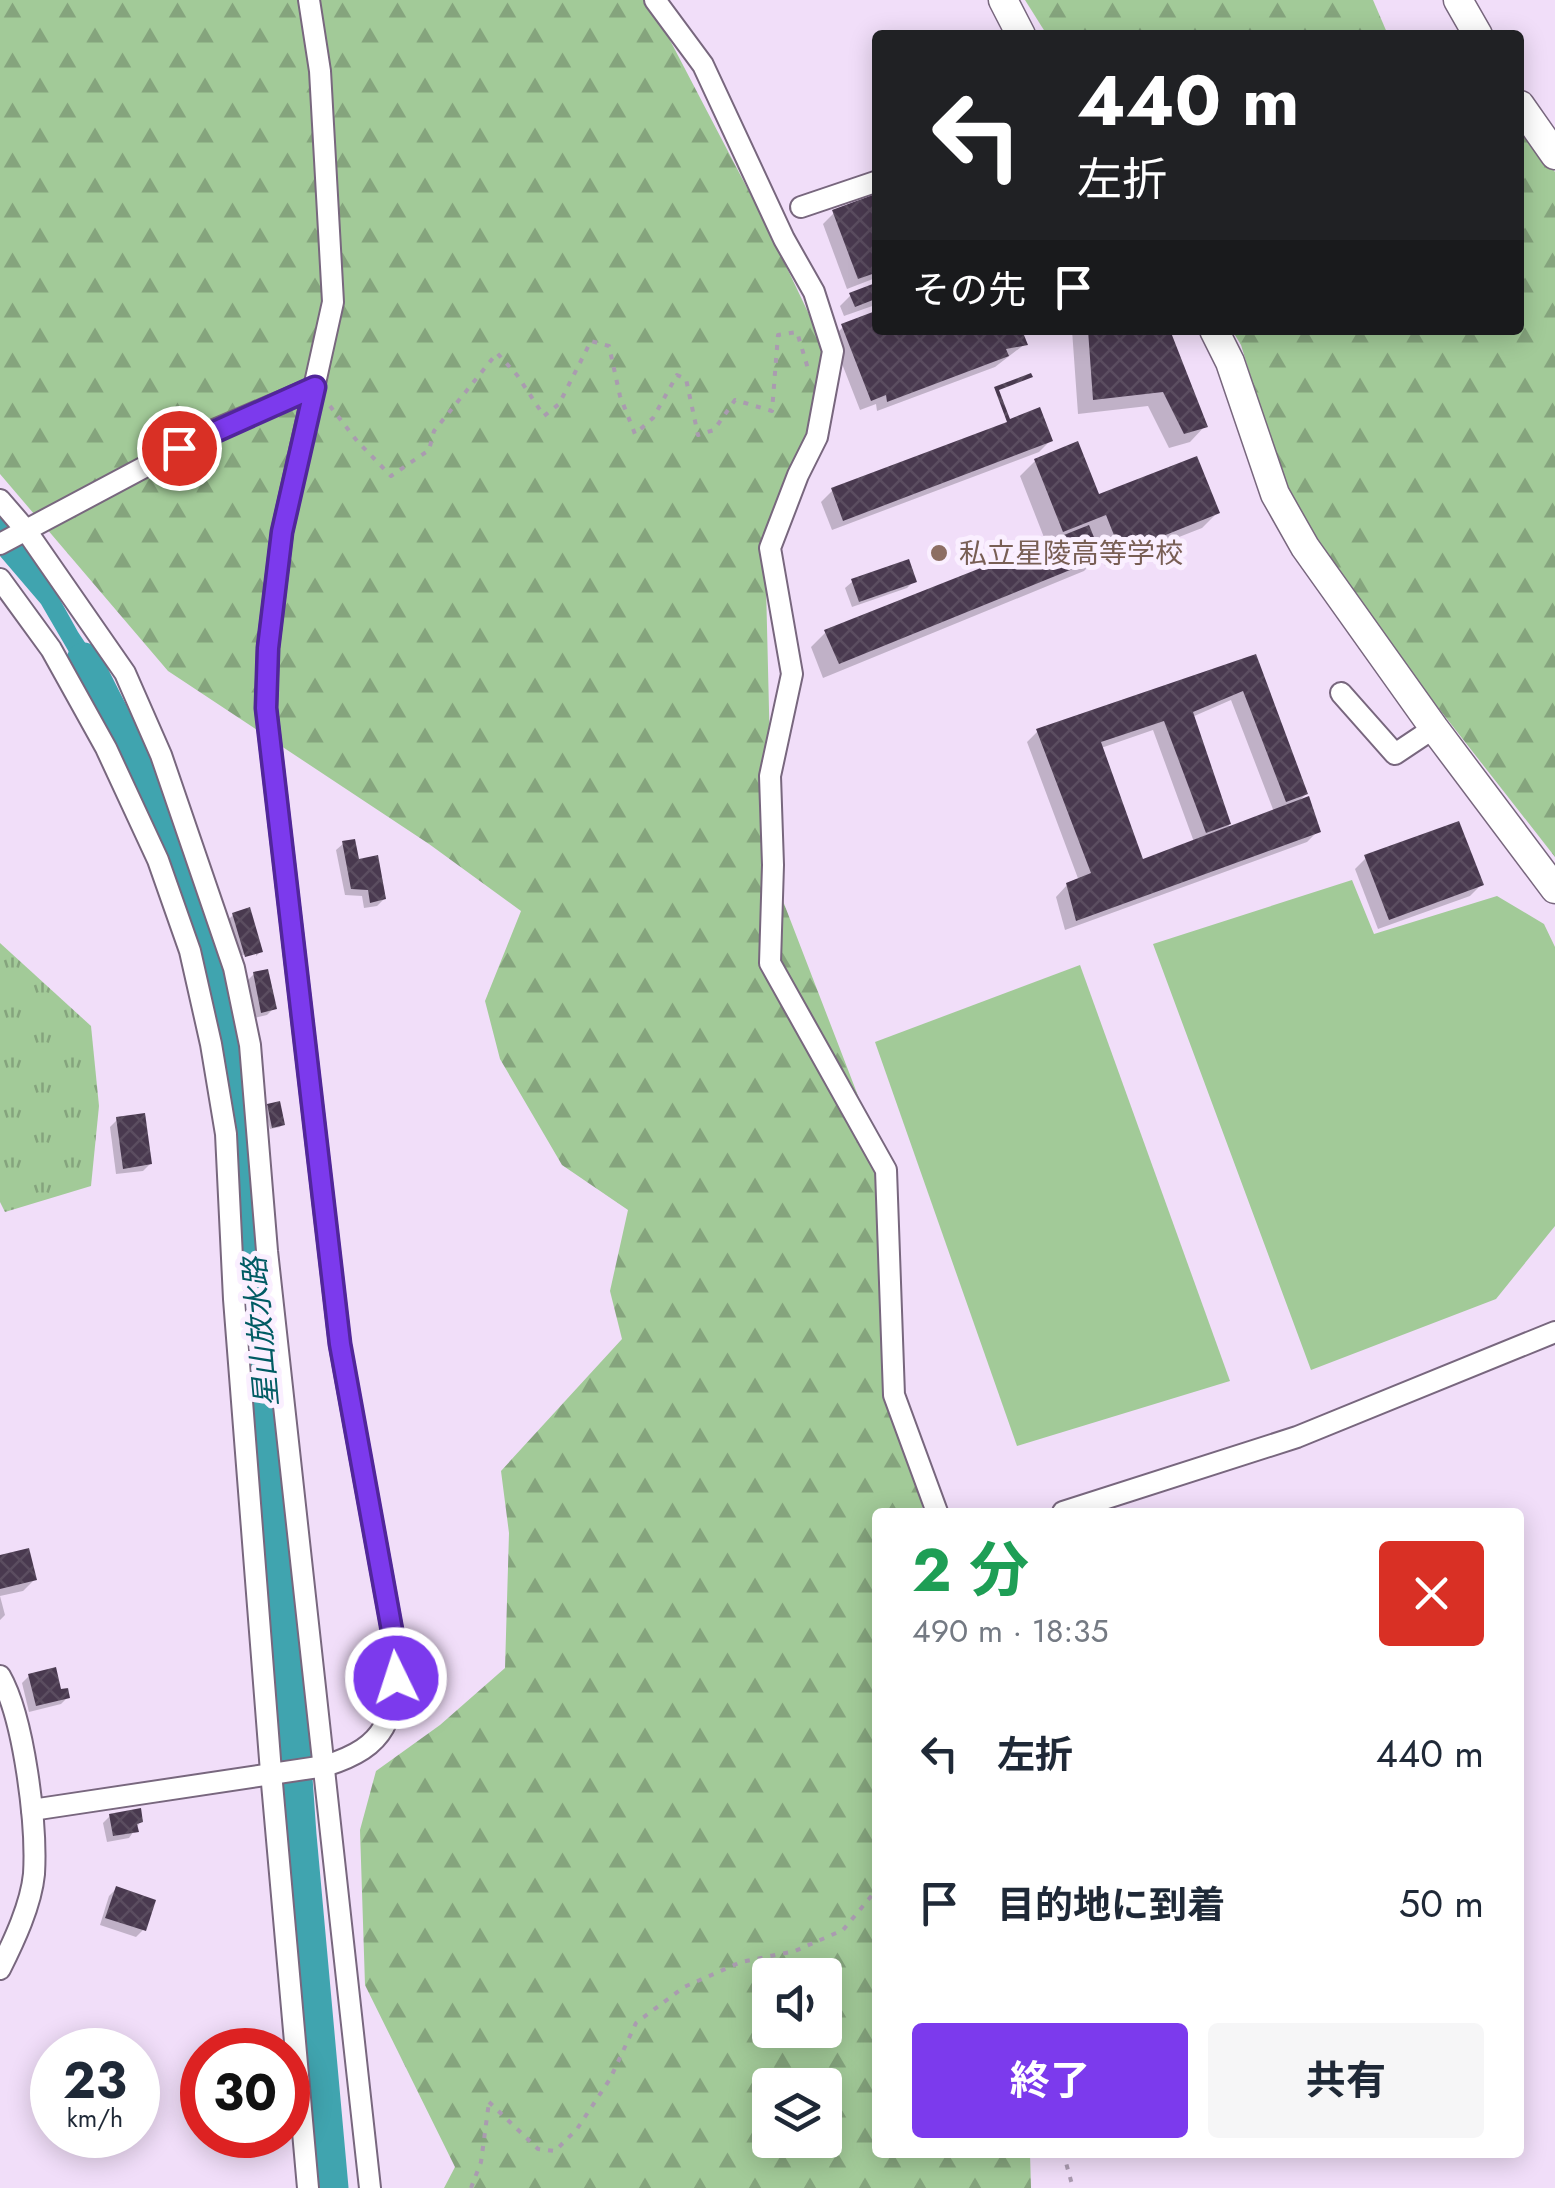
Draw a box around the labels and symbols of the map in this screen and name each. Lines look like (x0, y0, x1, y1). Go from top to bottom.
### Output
pin (137, 406, 222, 491)
place label: 私立星陵高等学校 (959, 533, 1183, 574)
marker: 私立星陵高等学校 (928, 542, 950, 564)
water label: 星山放水路 (232, 1252, 288, 1409)
position arrow (344, 1626, 448, 1730)
speed limit sign: 30 (180, 2028, 310, 2158)

